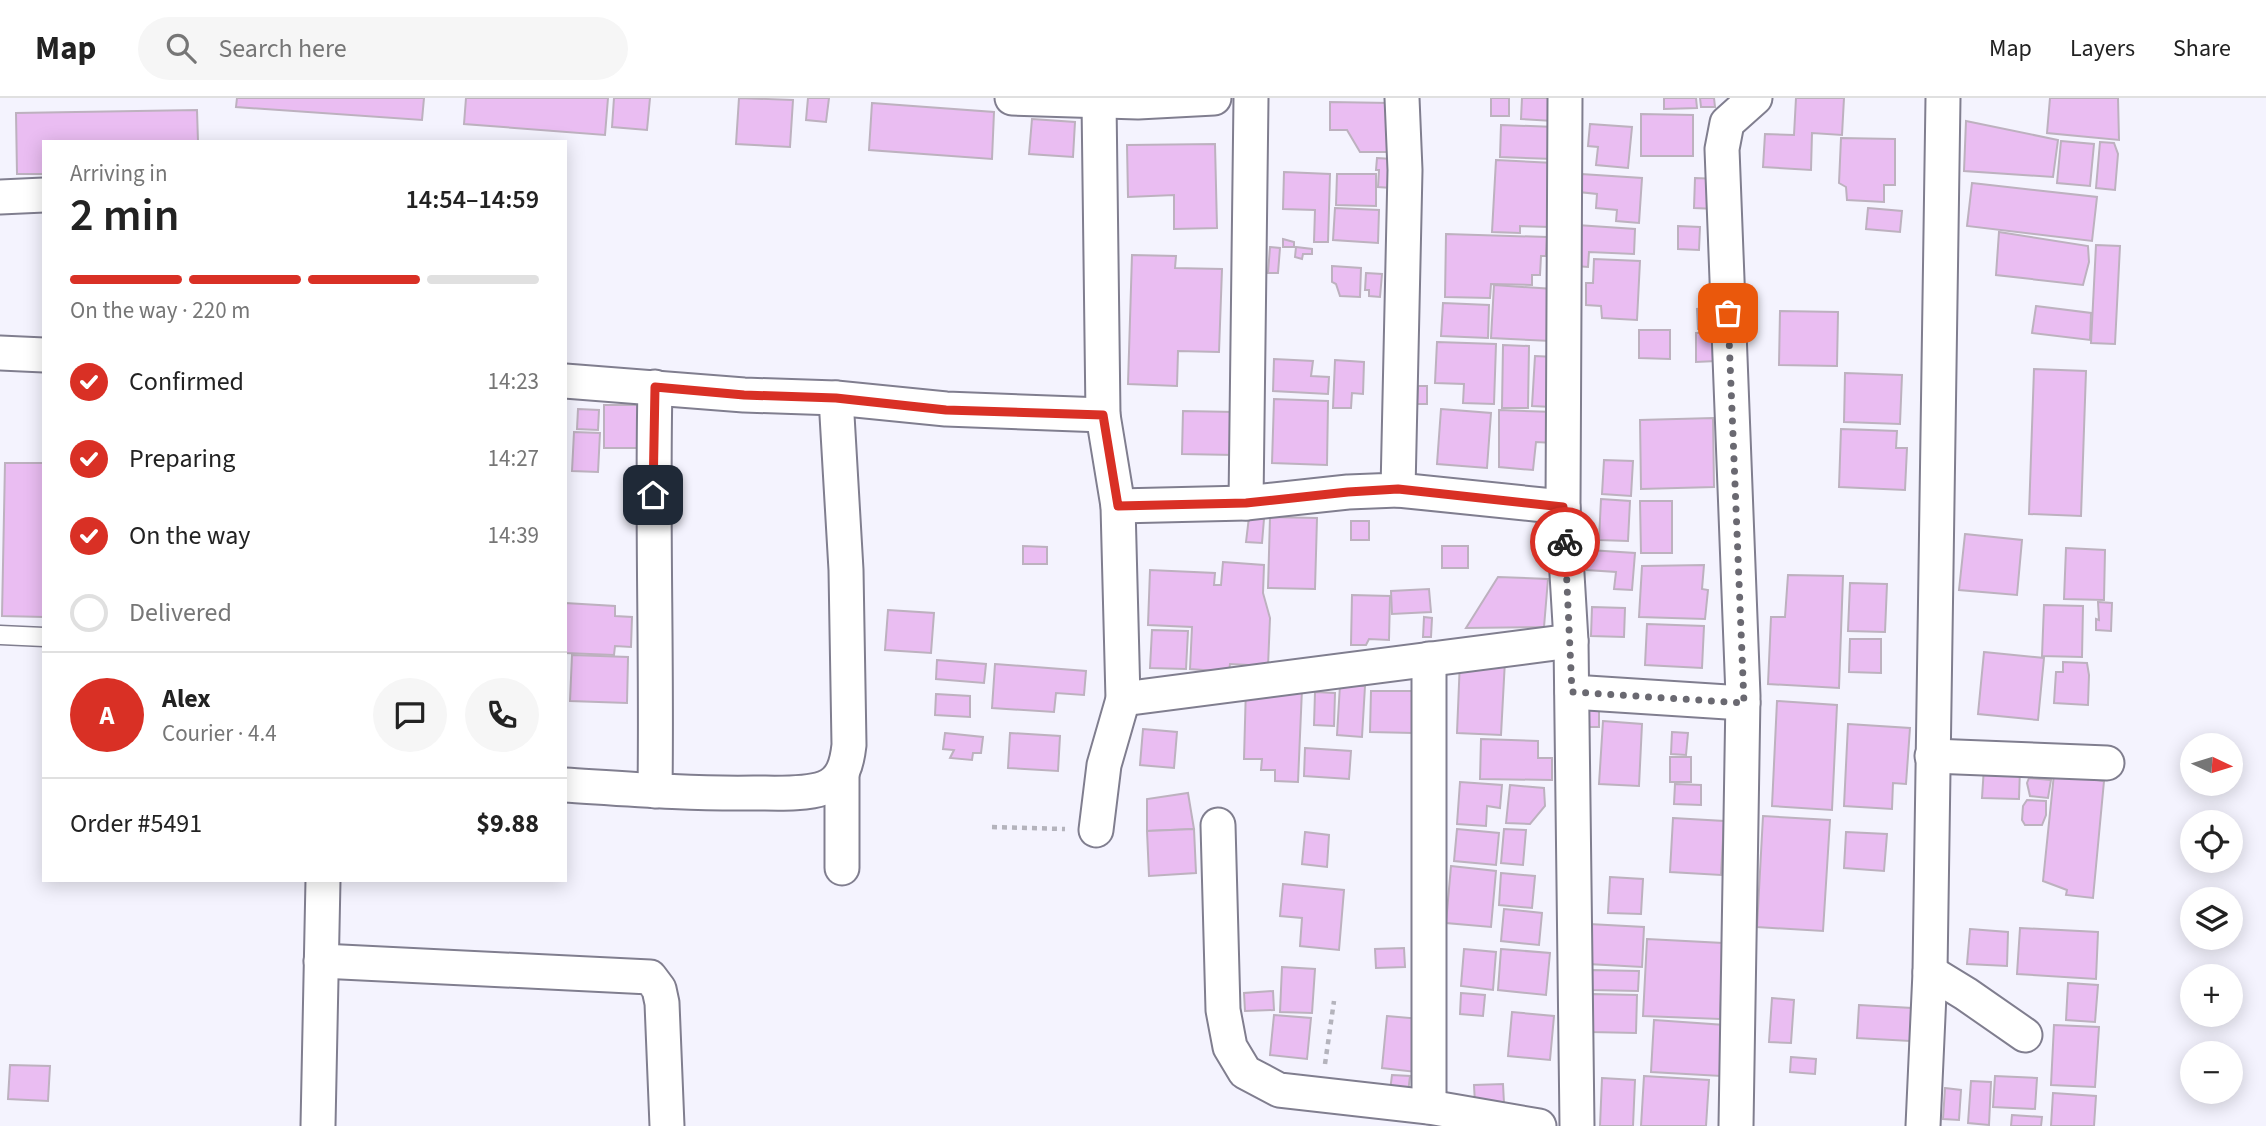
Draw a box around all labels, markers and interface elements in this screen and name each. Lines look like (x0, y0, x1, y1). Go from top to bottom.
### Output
search box (138, 17, 628, 80)
text: Map (35, 25, 96, 72)
icon: search (162, 29, 200, 67)
text: Search here (218, 30, 347, 67)
text: Map (1989, 31, 2032, 66)
text: Layers (2070, 31, 2135, 66)
text: Share (2173, 31, 2231, 66)
text: Arriving in (70, 157, 168, 190)
text: 14:54–14:59 (406, 181, 539, 218)
text: 2 min (70, 183, 179, 248)
pin (1698, 283, 1758, 343)
text: On the way · 220 m (70, 294, 250, 327)
icon: bag (1709, 294, 1747, 332)
icon: check (70, 363, 108, 401)
text: Confirmed (129, 363, 244, 400)
text: 14:23 (488, 365, 539, 398)
icon: check (70, 440, 108, 478)
text: Preparing (129, 440, 235, 477)
text: 14:27 (488, 442, 539, 475)
pin (623, 465, 683, 525)
icon: home (634, 476, 672, 514)
courier (1530, 507, 1600, 577)
icon: check (70, 517, 108, 555)
text: On the way (129, 517, 250, 554)
text: 14:39 (488, 519, 539, 552)
icon: bike (1546, 523, 1584, 561)
text: Delivered (129, 594, 232, 631)
button: chat (373, 678, 447, 752)
button: phone (465, 678, 539, 752)
text: Alex (162, 680, 211, 717)
text: A (100, 697, 114, 734)
text: Courier · 4.4 (162, 717, 277, 750)
north arrow (2180, 733, 2244, 796)
map controls (2180, 733, 2243, 1104)
text: Order #5491 (70, 805, 202, 842)
text: $9.88 (476, 805, 539, 842)
button: locate (2180, 810, 2243, 873)
button: layers (2180, 887, 2243, 950)
button: + (2180, 964, 2243, 1027)
button: − (2180, 1041, 2243, 1104)

